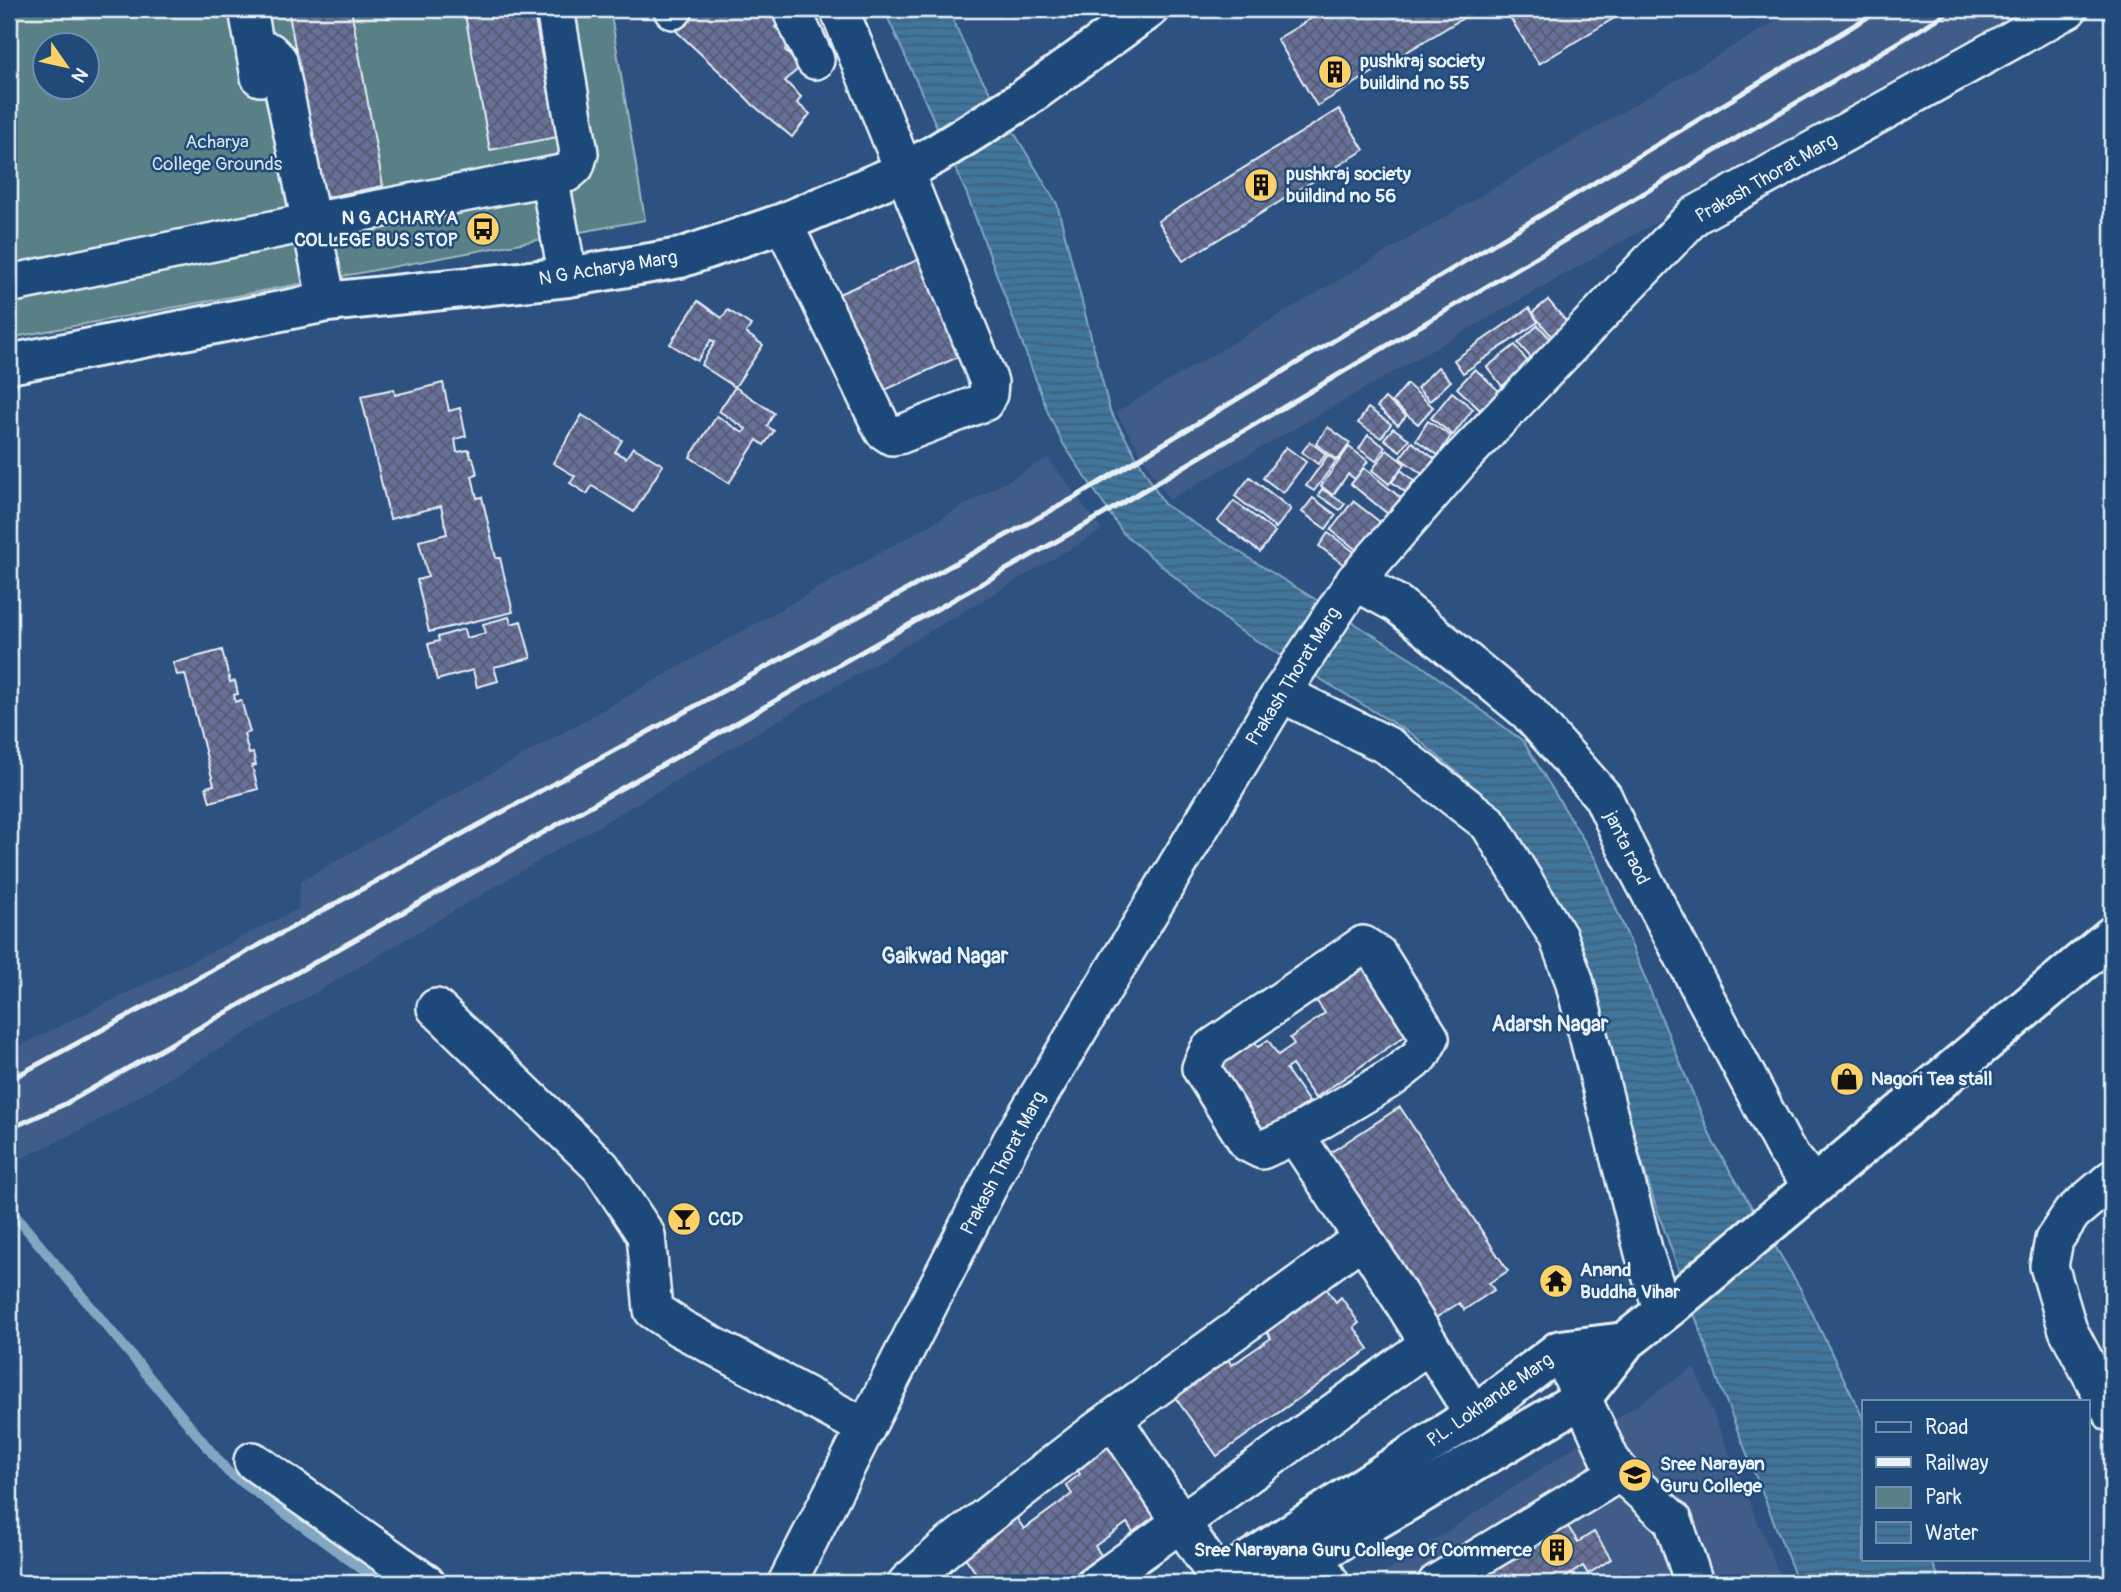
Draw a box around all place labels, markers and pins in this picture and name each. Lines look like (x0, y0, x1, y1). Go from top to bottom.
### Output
place label: pushkraj society buildind no 55 (1360, 49, 1486, 95)
building icon: pushkraj society buildind no 55 (1316, 53, 1354, 91)
place label: pushkraj society buildind no 56 (1286, 162, 1412, 208)
building icon: pushkraj society buildind no 56 (1242, 166, 1280, 204)
place label: N G ACHARYA COLLEGE BUS STOP (294, 206, 459, 252)
bus stop icon: N G ACHARYA COLLEGE BUS STOP (464, 210, 502, 248)
shop icon: Nagori Tea stall (1828, 1060, 1866, 1098)
place label: Nagori Tea stall (1871, 1067, 1993, 1091)
bar icon: CCD (665, 1200, 703, 1238)
place label: CCD (708, 1207, 743, 1231)
place label: Anand Buddha Vihar (1580, 1258, 1680, 1304)
temple icon: Anand Buddha Vihar (1537, 1262, 1575, 1300)
place label: Sree Narayan Guru College (1660, 1452, 1765, 1498)
school or university icon: Sree Narayan Guru College (1616, 1456, 1654, 1494)
building icon: Sree Narayana Guru College Of Commerce (1538, 1531, 1576, 1569)
place label: Sree Narayana Guru College Of Commerce (1194, 1538, 1533, 1562)

